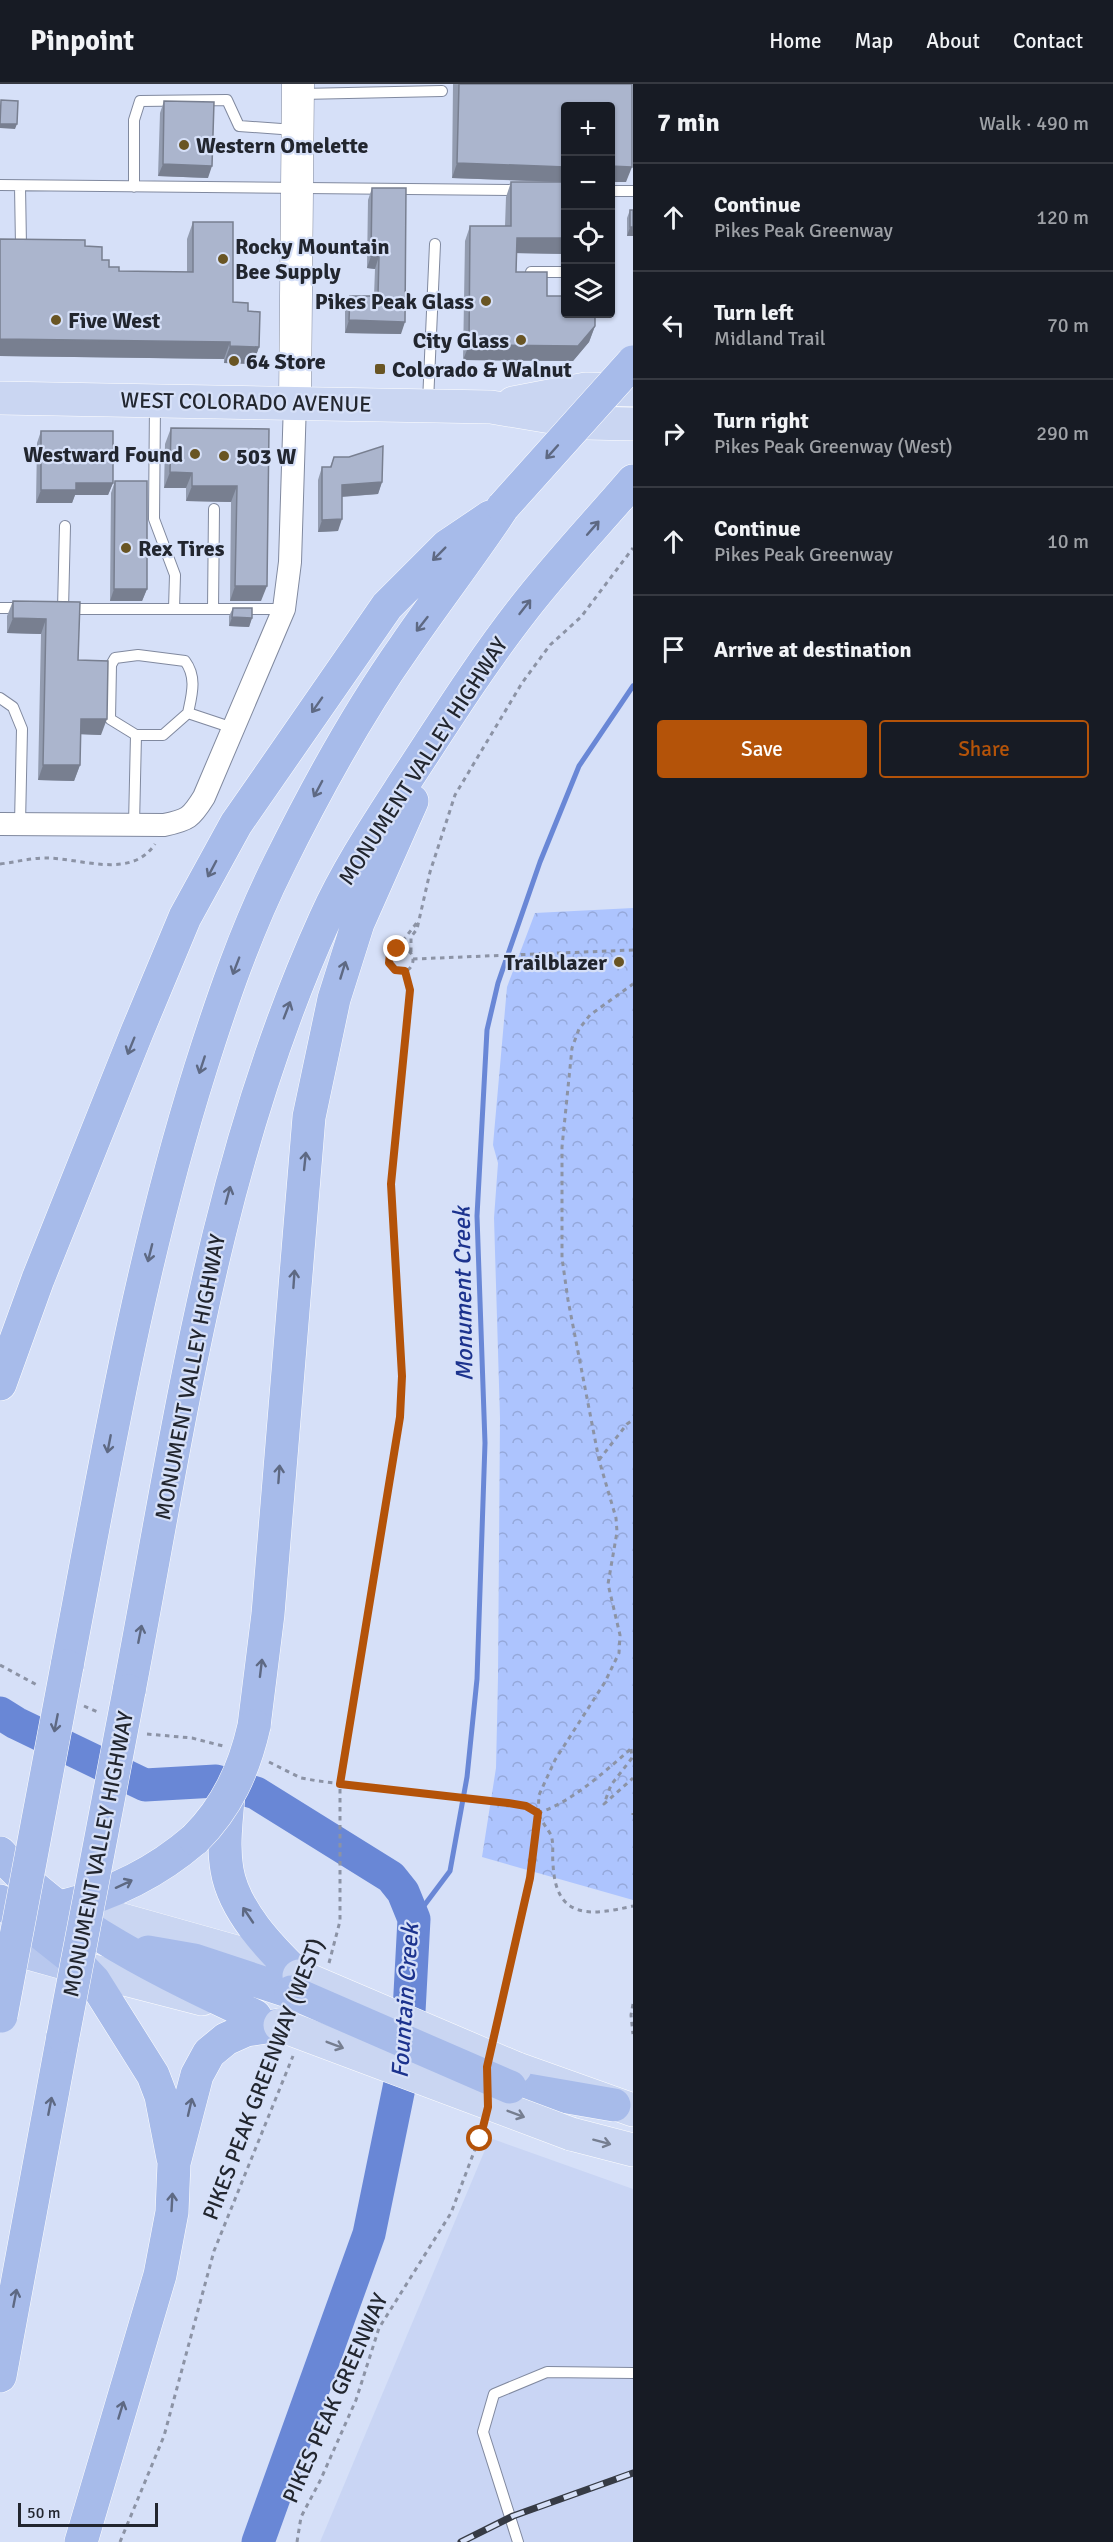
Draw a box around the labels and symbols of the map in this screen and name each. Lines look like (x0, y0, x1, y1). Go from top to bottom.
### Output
place label: Western Omelette (196, 132, 369, 159)
marker: Western Omelette (177, 138, 191, 152)
place label: Rocky Mountain Bee Supply (235, 233, 390, 285)
marker: Rocky Mountain Bee Supply (216, 252, 230, 266)
place label: Pikes Peak Glass (315, 288, 474, 315)
marker: Pikes Peak Glass (479, 294, 493, 308)
place label: Five West (68, 307, 160, 334)
marker: Five West (49, 313, 63, 327)
place label: City Glass (413, 327, 509, 354)
marker: City Glass (514, 333, 528, 347)
place label: 64 Store (246, 348, 326, 375)
marker: 64 Store (227, 354, 241, 368)
place label: Colorado & Walnut (392, 356, 572, 383)
marker: Colorado & Walnut (373, 362, 387, 376)
street label: WEST COLORADO AVENUE (120, 386, 372, 418)
place label: Westward Found (23, 441, 183, 468)
place label: 503 W (236, 443, 296, 470)
one-way arrow (545, 445, 559, 460)
marker: Westward Found (188, 447, 202, 461)
marker: 503 W (217, 449, 231, 463)
one-way arrow (585, 520, 599, 536)
place label: Rex Tires (138, 535, 225, 562)
marker: Rex Tires (119, 541, 133, 555)
one-way arrow (432, 546, 447, 561)
one-way arrow (519, 599, 532, 615)
one-way arrow (415, 615, 428, 631)
street label: MONUMENT VALLEY HIGHWAY (333, 632, 513, 890)
one-way arrow (311, 696, 323, 712)
one-way arrow (312, 779, 323, 797)
one-way arrow (206, 859, 217, 877)
route end (383, 935, 409, 961)
place label: Trailblazer (504, 949, 607, 976)
marker: Trailblazer (612, 955, 626, 969)
one-way arrow (230, 956, 241, 974)
one-way arrow (338, 961, 349, 980)
one-way arrow (283, 1001, 294, 1020)
one-way arrow (125, 1036, 136, 1055)
one-way arrow (196, 1055, 207, 1074)
one-way arrow (300, 1152, 311, 1172)
one-way arrow (222, 1186, 234, 1205)
water label: Monument Creek (446, 1204, 480, 1382)
street label: MONUMENT VALLEY HIGHWAY (149, 1232, 231, 1522)
one-way arrow (144, 1243, 155, 1262)
one-way arrow (289, 1270, 300, 1290)
one-way arrow (103, 1433, 114, 1453)
one-way arrow (274, 1464, 285, 1484)
one-way arrow (135, 1624, 146, 1644)
one-way arrow (256, 1659, 267, 1678)
street label: MONUMENT VALLEY HIGHWAY (57, 1709, 139, 1999)
one-way arrow (50, 1713, 61, 1732)
one-way arrow (114, 1878, 132, 1890)
one-way arrow (242, 1908, 254, 1924)
water label: Fountain Creek (385, 1921, 426, 2079)
street label: PIKES PEAK GREENWAY (WEST) (197, 1934, 329, 2224)
one-way arrow (325, 2041, 344, 2052)
one-way arrow (45, 2097, 56, 2116)
one-way arrow (184, 2097, 196, 2116)
one-way arrow (506, 2109, 525, 2120)
route start (466, 2125, 492, 2151)
one-way arrow (592, 2137, 611, 2149)
one-way arrow (167, 2192, 178, 2212)
one-way arrow (9, 2288, 20, 2308)
street label: PIKES PEAK GREENWAY (277, 2289, 393, 2507)
one-way arrow (116, 2401, 127, 2420)
scale bar (18, 2500, 158, 2528)

